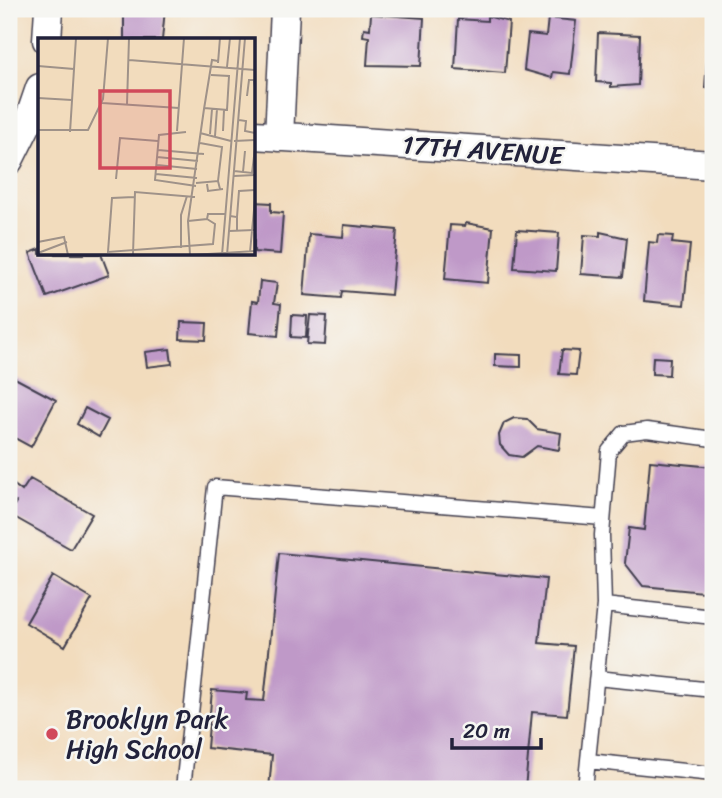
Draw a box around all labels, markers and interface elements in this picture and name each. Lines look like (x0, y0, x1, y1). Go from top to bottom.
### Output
inset map (38, 38, 256, 256)
street label: 17TH AVENUE (401, 121, 567, 179)
place label: Brooklyn Park High School (66, 696, 228, 772)
scale bar (452, 707, 542, 751)
text: 20 m (463, 712, 510, 750)
marker: Brooklyn Park High School (44, 726, 60, 742)

